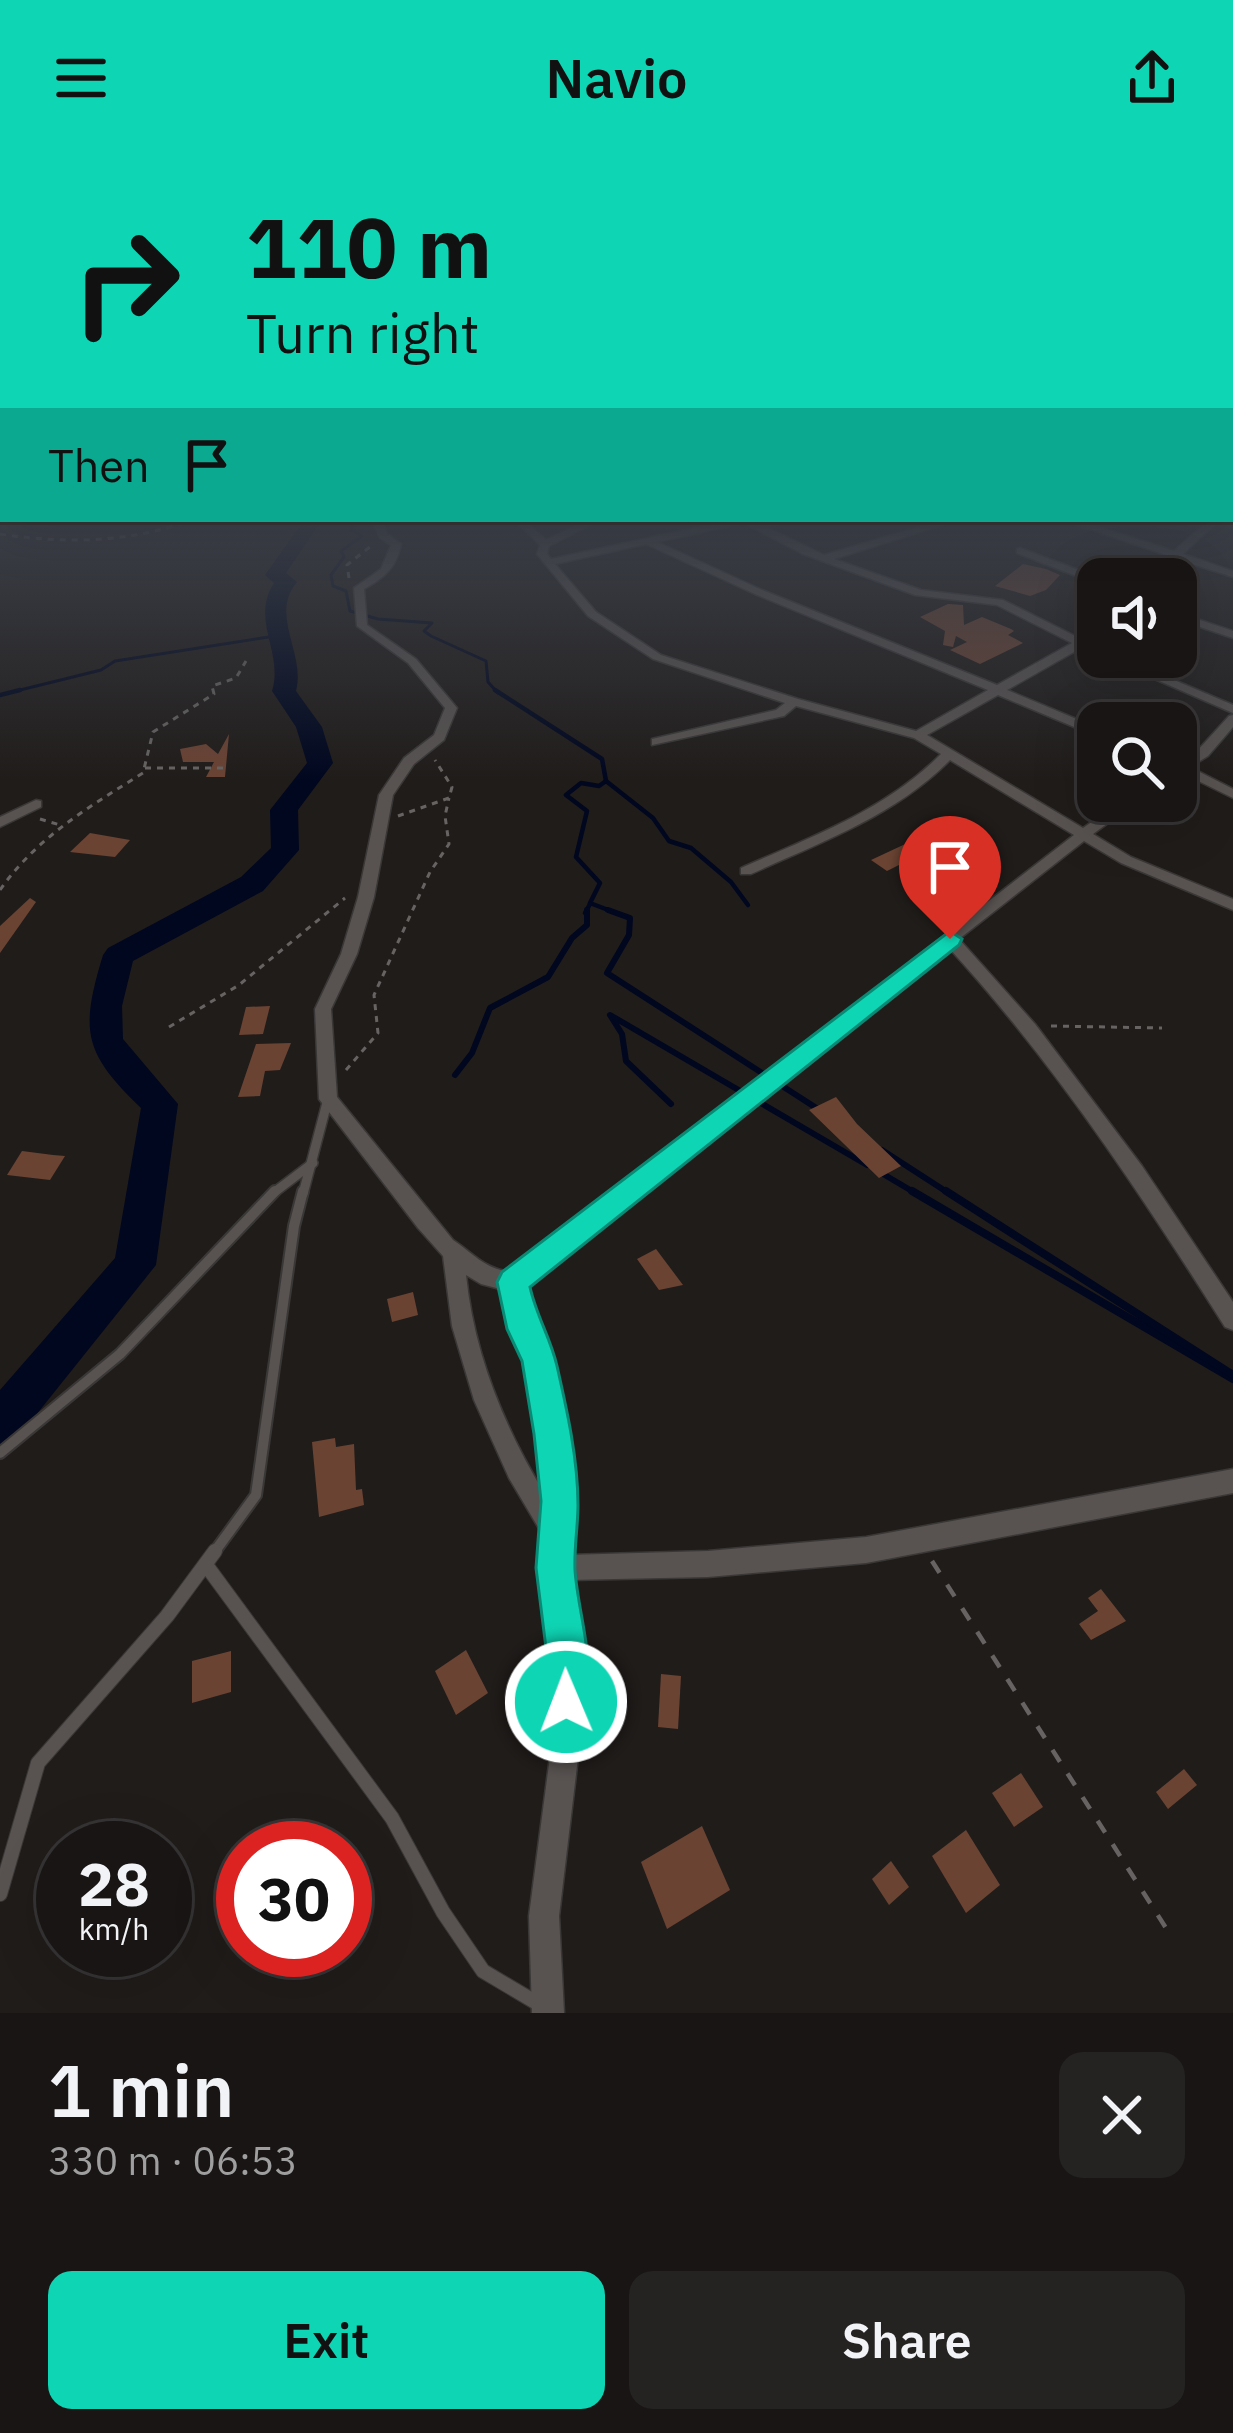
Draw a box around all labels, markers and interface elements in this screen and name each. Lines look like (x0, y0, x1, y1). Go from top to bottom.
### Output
text: Navio (545, 43, 688, 113)
icon: menu (48, 45, 114, 111)
icon: share (1119, 45, 1185, 111)
text: 110 m (246, 192, 492, 301)
icon: right (48, 204, 204, 360)
text: Turn right (246, 298, 480, 368)
icon: arrive (174, 432, 240, 498)
text: Then (48, 436, 150, 494)
map controls (1077, 558, 1197, 822)
button: sound (1077, 558, 1197, 678)
button: search (1077, 702, 1197, 822)
pin (899, 816, 1001, 939)
icon: arrive (917, 834, 983, 900)
position arrow (503, 1639, 629, 1765)
speed limit sign: 30 (216, 1821, 372, 1977)
text: 28 (78, 1844, 150, 1923)
text: km/h (79, 1909, 149, 1948)
text: 1 min (48, 2043, 234, 2137)
button: close (1059, 2052, 1185, 2178)
text: 330 m · 06:53 (48, 2135, 298, 2186)
button: Exit (48, 2271, 605, 2409)
button: Share (629, 2271, 1185, 2409)

